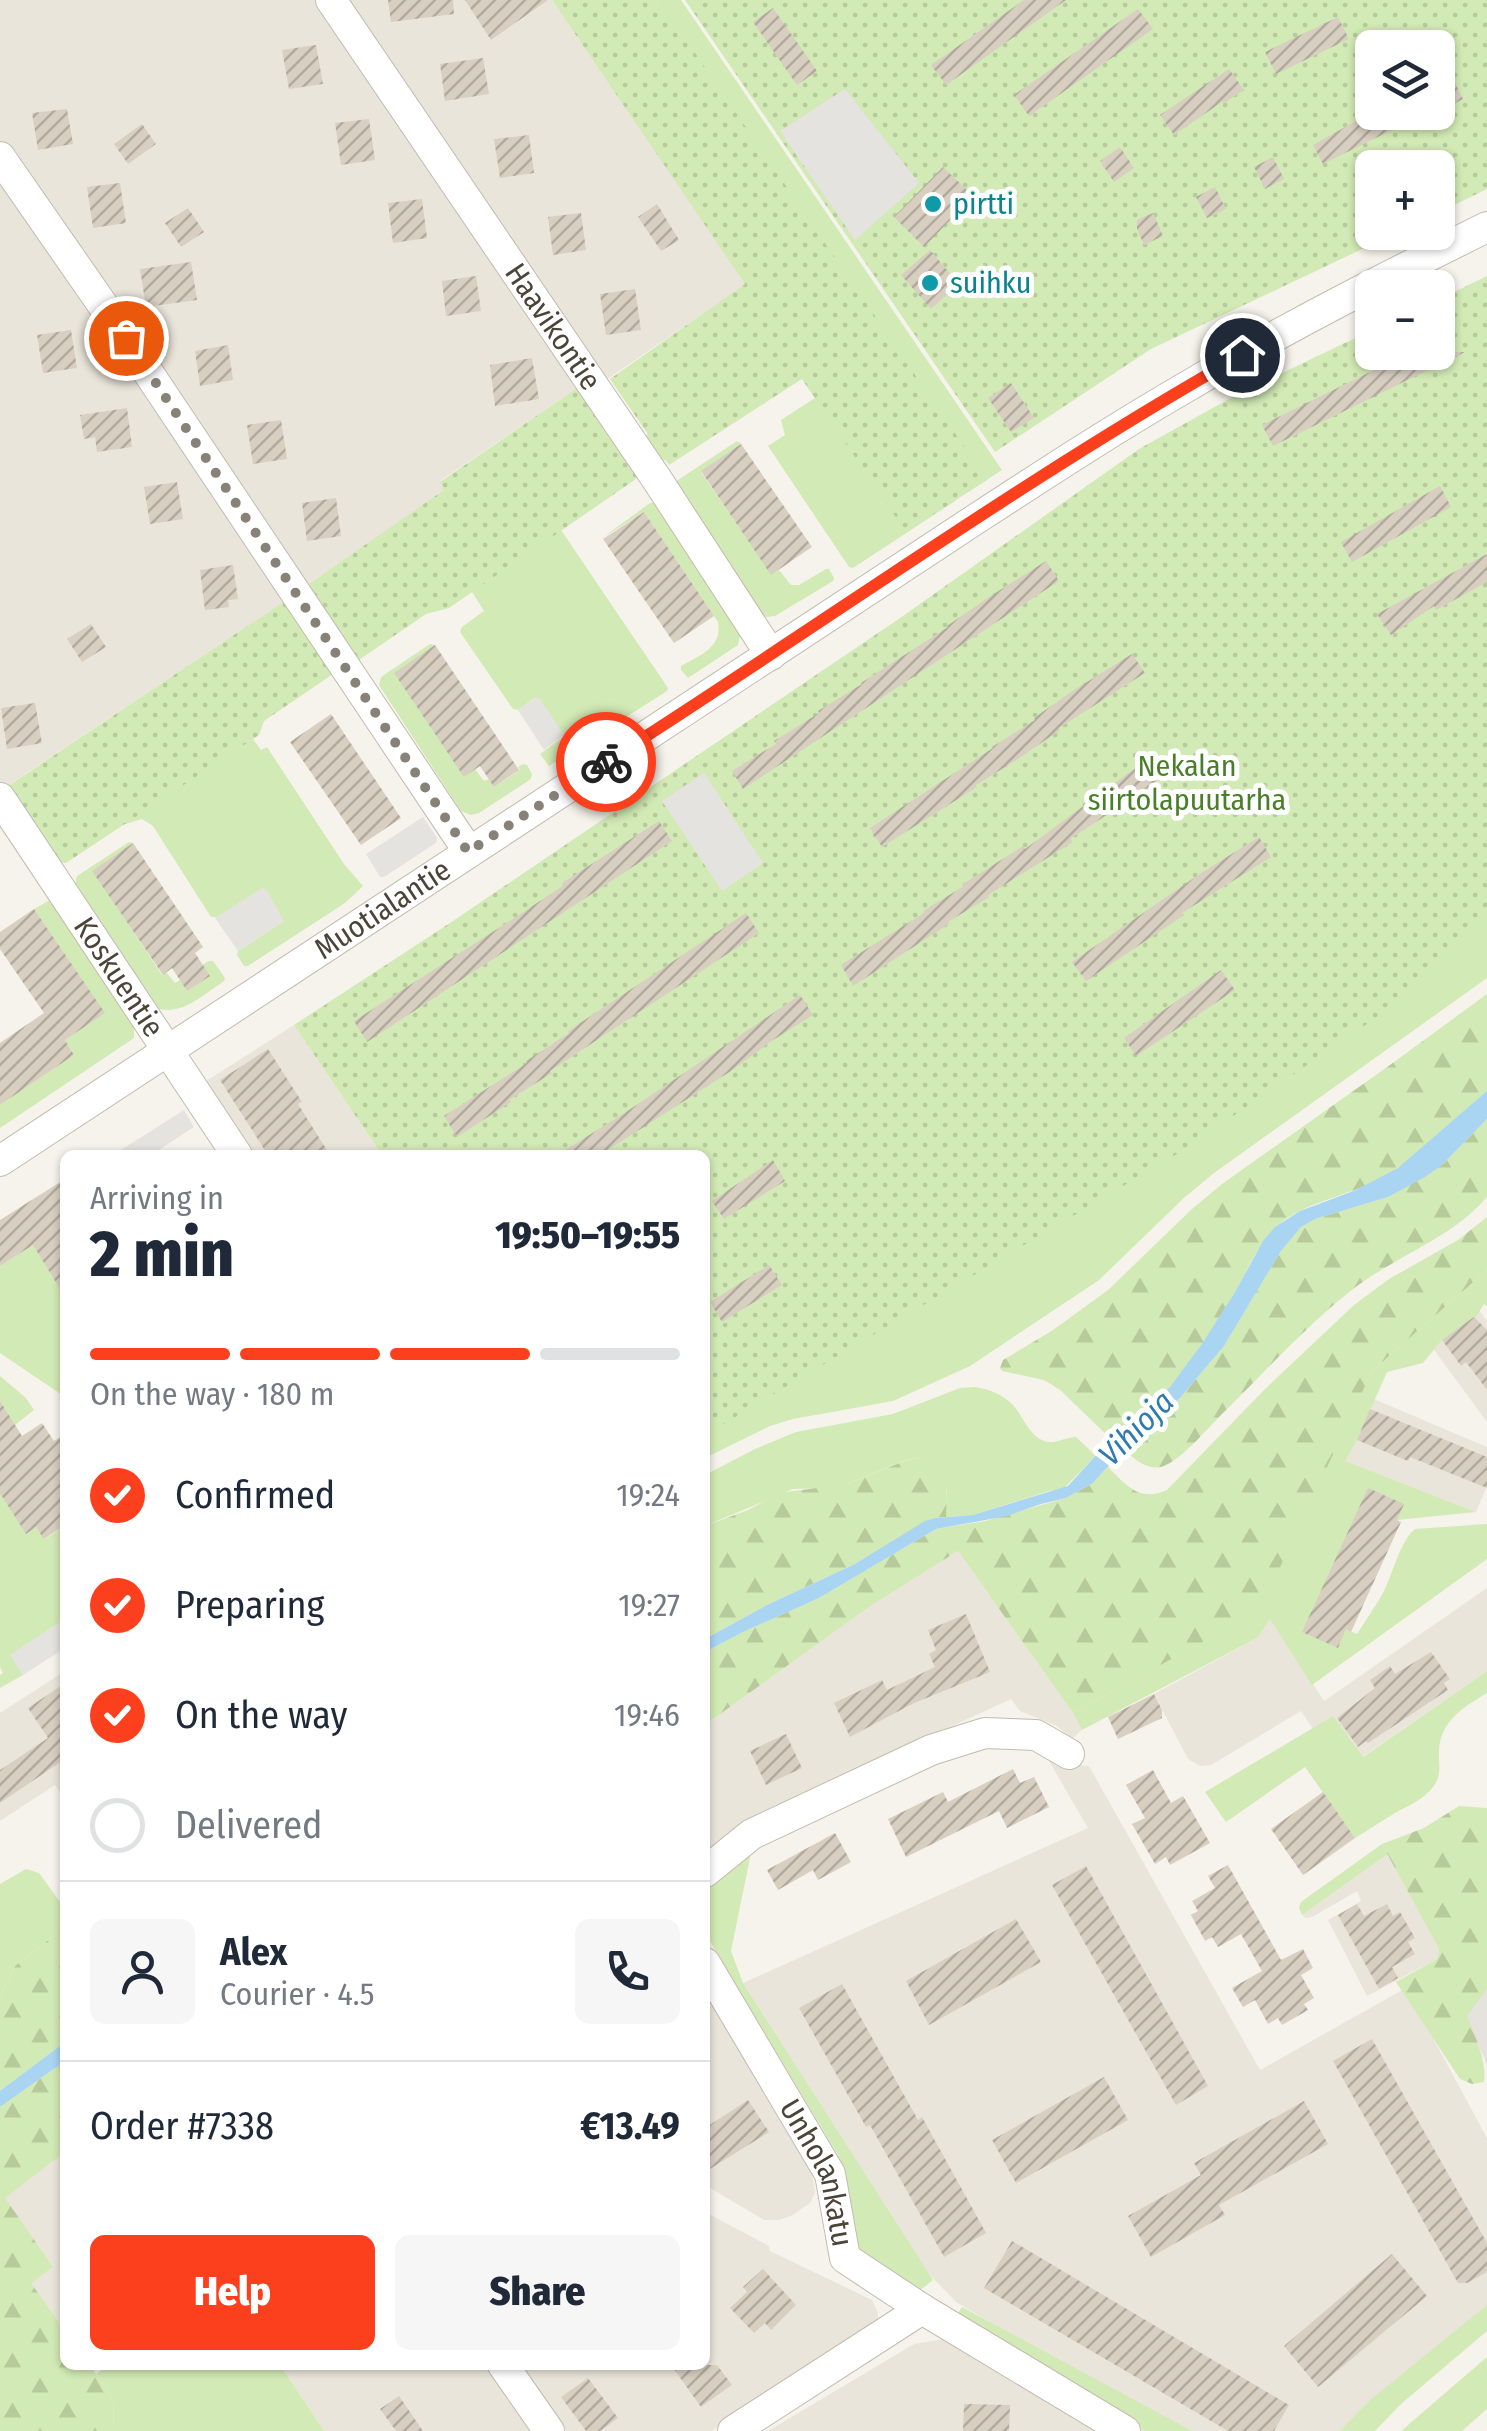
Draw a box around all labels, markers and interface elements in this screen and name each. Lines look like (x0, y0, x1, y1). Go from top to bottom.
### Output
map controls (1355, 30, 1455, 370)
button: layers (1355, 30, 1455, 130)
button: + (1355, 150, 1455, 250)
place label: pirtti (953, 186, 1014, 222)
marker: pirtti (922, 193, 944, 215)
street label: Haavikontie (497, 256, 609, 397)
place label: suihku (950, 265, 1031, 301)
button: − (1355, 270, 1455, 370)
marker: suihku (919, 272, 941, 294)
pin (84, 296, 169, 381)
icon: bag (99, 311, 154, 366)
pin (1200, 313, 1285, 398)
icon: home (1215, 328, 1270, 383)
courier (556, 712, 656, 812)
icon: bike (579, 735, 634, 790)
park label: Nekalan siirtolapuutarha (1088, 748, 1286, 818)
street label: Muotialantie (308, 852, 457, 967)
street label: Koskuentie (66, 910, 172, 1044)
text: Arriving in (90, 1179, 224, 1217)
text: 19:50–19:55 (495, 1212, 680, 1258)
text: 2 min (90, 1215, 234, 1293)
text: On the way · 180 m (90, 1375, 334, 1413)
water label: Vihioja (1091, 1383, 1181, 1473)
icon: check (90, 1468, 145, 1523)
text: Confirmed (175, 1472, 335, 1518)
text: 19:24 (616, 1476, 680, 1514)
icon: check (90, 1578, 145, 1633)
text: Preparing (175, 1582, 324, 1628)
text: 19:27 (618, 1586, 680, 1624)
icon: check (90, 1688, 145, 1743)
text: On the way (175, 1692, 347, 1738)
text: 19:46 (614, 1696, 680, 1734)
text: Delivered (175, 1802, 322, 1848)
button: person (90, 1919, 195, 2024)
button: phone (575, 1919, 680, 2024)
text: Alex (220, 1929, 287, 1975)
text: Courier · 4.5 (220, 1975, 375, 2013)
street label: Unholankatu (772, 2093, 861, 2249)
text: Order #7338 (90, 2103, 274, 2149)
text: €13.49 (580, 2103, 680, 2149)
button: Help (90, 2235, 375, 2350)
button: Share (395, 2235, 680, 2350)

